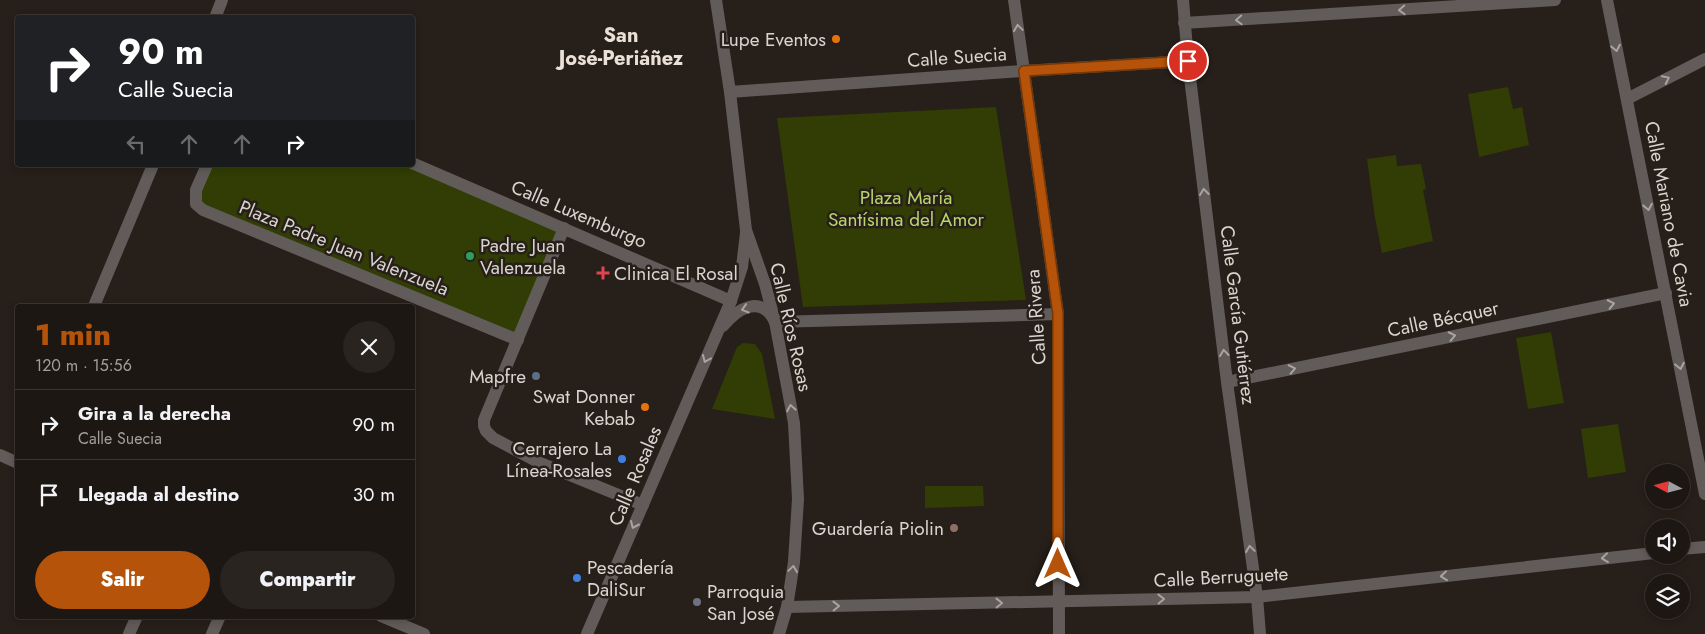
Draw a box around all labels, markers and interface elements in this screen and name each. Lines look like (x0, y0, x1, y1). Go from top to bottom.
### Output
one-way arrow (1397, 4, 1405, 15)
one-way arrow (1235, 14, 1243, 25)
district label: San José-Periáñez (555, 21, 684, 73)
one-way arrow (1013, 24, 1023, 33)
place label: Lupe Eventos (721, 26, 826, 53)
text: 90 m (118, 27, 204, 77)
marker: Lupe Eventos (830, 33, 842, 45)
icon: right (35, 35, 100, 100)
street label: Calle Suecia (906, 40, 1008, 74)
pin (1167, 40, 1209, 82)
one-way arrow (1610, 43, 1621, 52)
icon: arrive (1174, 47, 1202, 75)
text: Calle Suecia (118, 73, 233, 105)
one-way arrow (1661, 75, 1670, 85)
street label: Calle Mariano de Cavia (1638, 119, 1700, 309)
icon: left (122, 130, 150, 158)
icon: ahead (175, 130, 203, 158)
icon: ahead (228, 130, 256, 158)
icon: right (281, 130, 309, 158)
street label: Calle Luxemburgo (507, 173, 651, 255)
park label: Plaza María Santísima del Amor (828, 184, 985, 233)
one-way arrow (1199, 187, 1210, 195)
street label: Plaza Padre Juan Valenzuela (235, 194, 453, 302)
one-way arrow (1643, 203, 1653, 211)
street label: Calle García Gutiérrez (1214, 224, 1262, 406)
place label: Padre Juan Valenzuela (480, 232, 566, 281)
marker: Padre Juan Valenzuela (464, 250, 476, 262)
place label: Clinica El Rosal (614, 260, 738, 287)
street label: Calle Ríos Rosas (763, 260, 819, 394)
marker: Clinica El Rosal (596, 266, 610, 280)
street label: Calle Rivera (1019, 268, 1053, 366)
street label: Calle Bécquer (1385, 294, 1502, 344)
one-way arrow (1606, 299, 1615, 310)
one-way arrow (742, 303, 750, 313)
text: 1 min (35, 313, 111, 356)
button: close (343, 321, 395, 373)
one-way arrow (1447, 332, 1456, 342)
one-way arrow (1219, 348, 1230, 356)
text: 120 m · 15:56 (35, 354, 132, 377)
one-way arrow (701, 354, 712, 363)
one-way arrow (1674, 362, 1685, 371)
place label: Mapfre (469, 363, 526, 390)
one-way arrow (1288, 364, 1297, 375)
marker: Mapfre (530, 370, 542, 382)
place label: Swat Donner Kebab (533, 383, 635, 432)
text: Gira a la derecha (78, 400, 231, 427)
marker: Swat Donner Kebab (639, 401, 651, 413)
one-way arrow (786, 403, 797, 412)
icon: right (35, 411, 63, 439)
text: 90 m (352, 411, 395, 438)
street label: Calle Rosales (602, 422, 668, 530)
text: Calle Suecia (78, 427, 162, 450)
place label: Cerrajero La Línea-Rosales (506, 435, 612, 484)
marker: Cerrajero La Línea-Rosales (616, 453, 628, 465)
north arrow (1645, 464, 1690, 509)
map controls (1645, 464, 1690, 619)
icon: arrive (35, 481, 63, 509)
text: Llegada al destino (78, 481, 239, 508)
text: 30 m (353, 481, 395, 508)
place label: Guardería Piolin (812, 515, 944, 542)
button: sound (1645, 519, 1690, 564)
one-way arrow (630, 520, 641, 529)
marker: Guardería Piolin (948, 522, 960, 534)
position arrow (1031, 537, 1083, 589)
one-way arrow (1245, 544, 1256, 552)
button: Salir (35, 551, 210, 609)
button: Compartir (220, 551, 395, 609)
one-way arrow (1601, 552, 1609, 563)
place label: Pescadería DaliSur (587, 554, 674, 603)
street label: Calle Berruguete (1153, 560, 1289, 594)
one-way arrow (787, 565, 797, 574)
one-way arrow (1439, 570, 1447, 581)
marker: Pescadería DaliSur (571, 572, 583, 584)
button: layers (1645, 574, 1690, 619)
place label: Parroquia San José (707, 578, 784, 627)
one-way arrow (1158, 594, 1165, 604)
marker: Parroquia San José (691, 596, 703, 608)
one-way arrow (995, 598, 1003, 608)
one-way arrow (832, 601, 840, 611)

